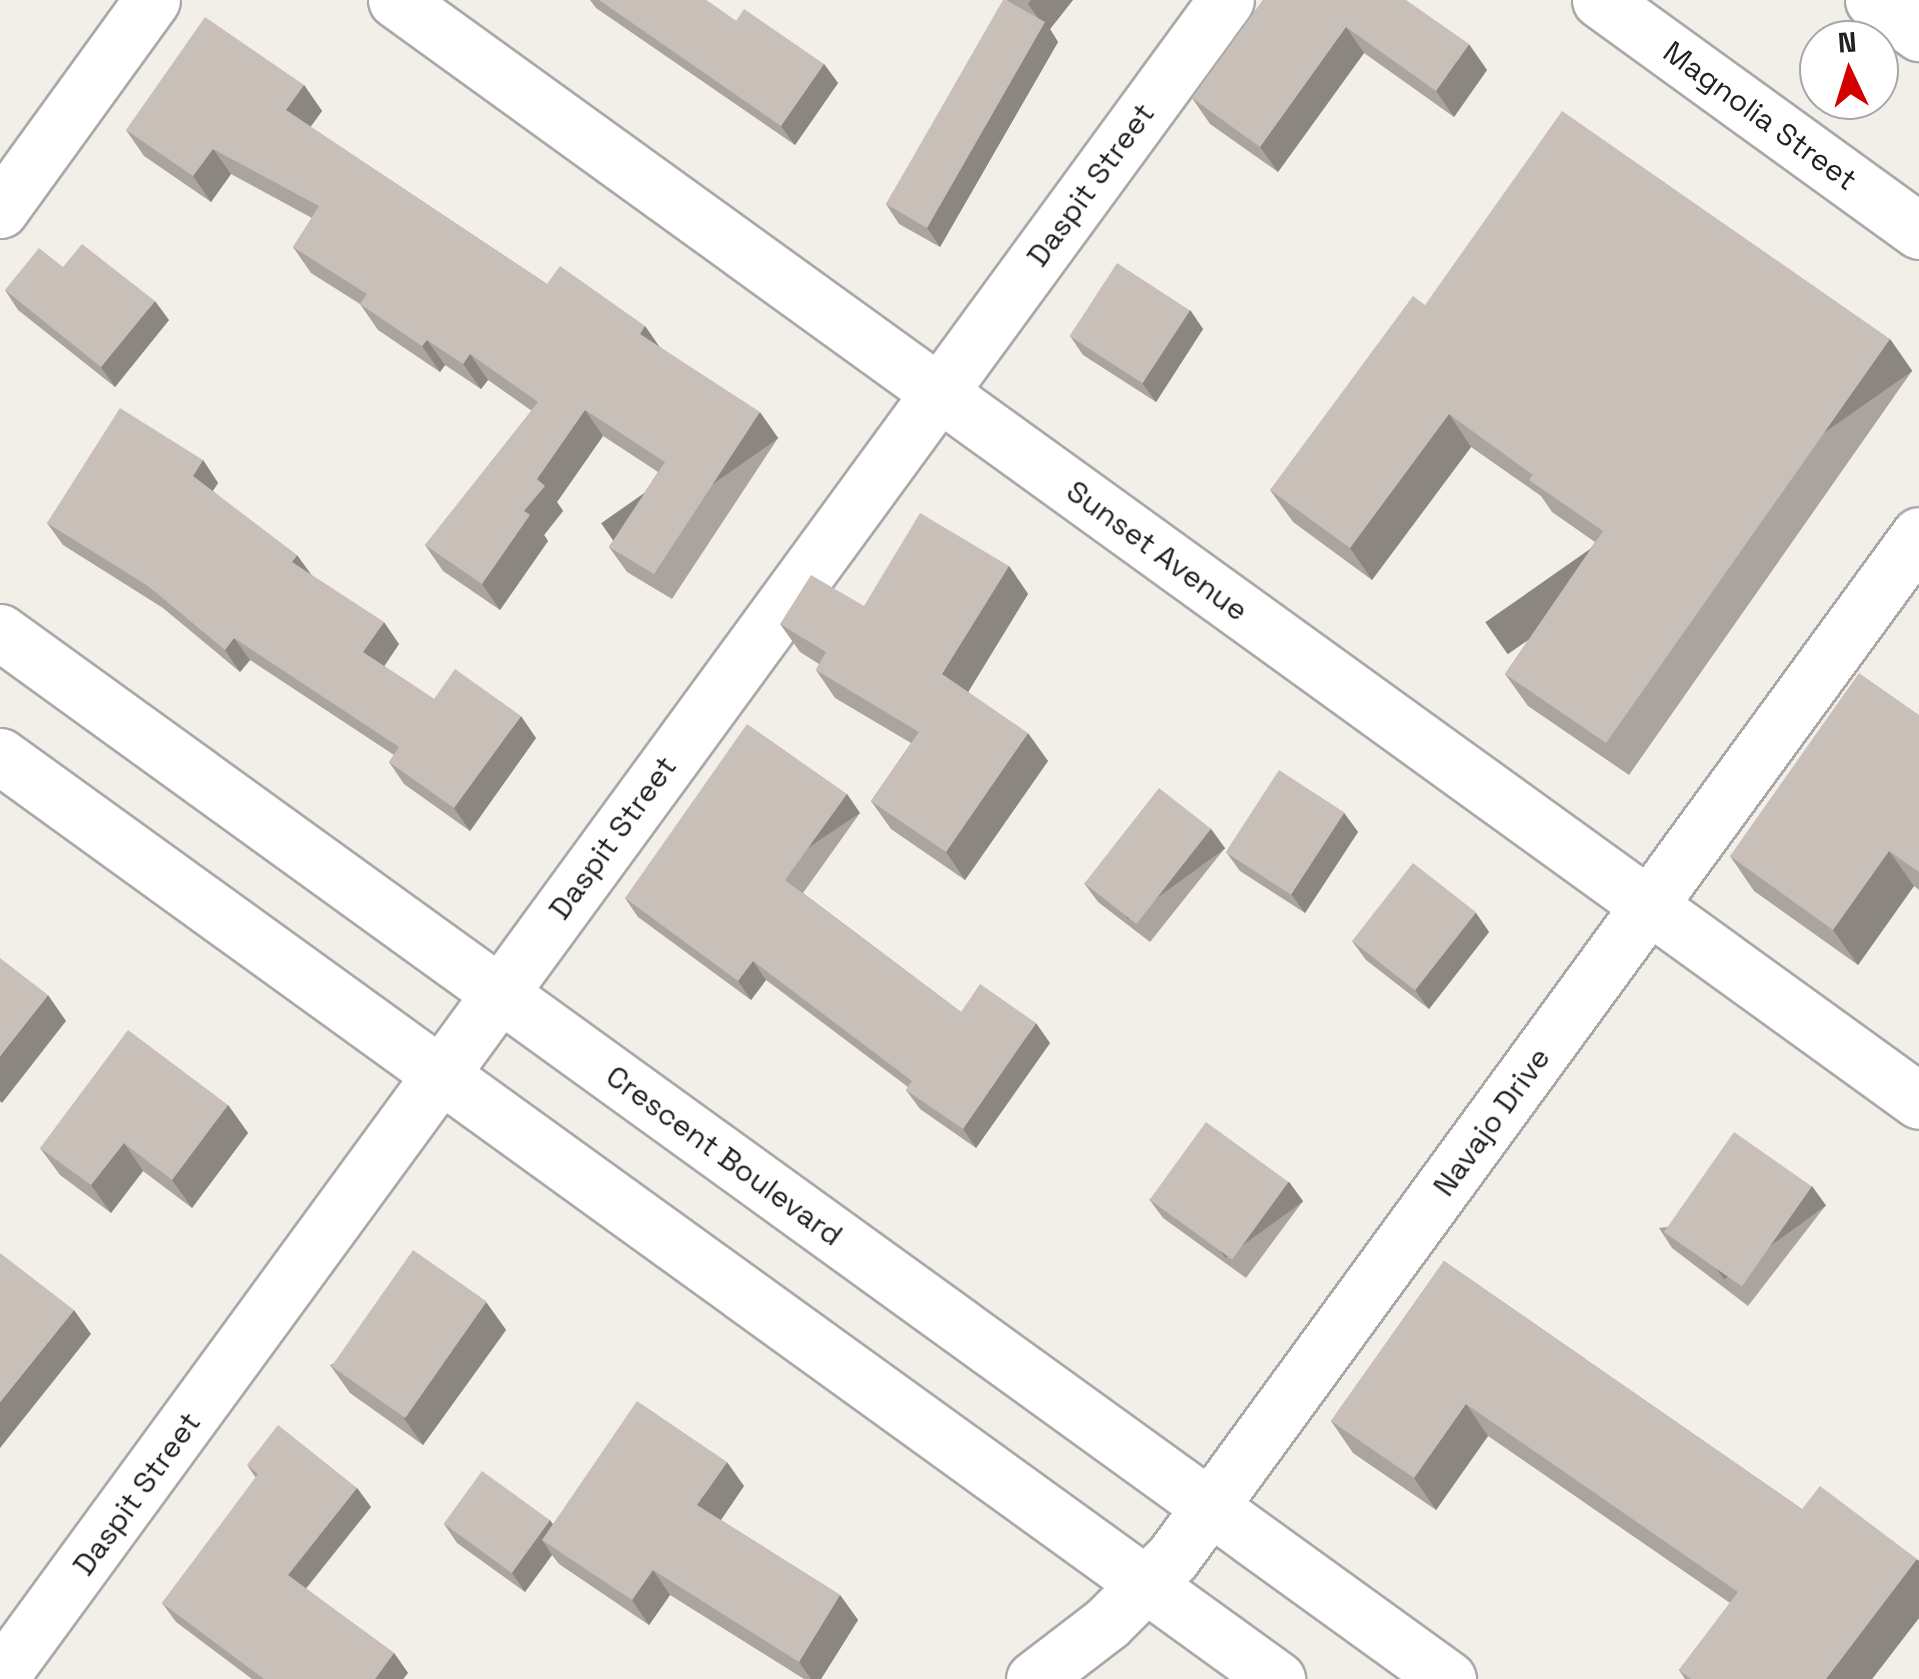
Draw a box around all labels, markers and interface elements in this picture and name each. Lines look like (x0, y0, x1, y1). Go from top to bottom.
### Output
north arrow (1799, 20, 1899, 120)
text: N (1836, 23, 1858, 61)
street label: Magnolia Street (1656, 34, 1864, 198)
street label: Daspit Street (1020, 96, 1162, 274)
street label: Sunset Avenue (1059, 473, 1255, 629)
street label: Daspit Street (542, 749, 684, 927)
street label: Navajo Drive (1426, 1041, 1558, 1203)
street label: Crescent Boulevard (599, 1058, 849, 1254)
street label: Daspit Street (66, 1405, 208, 1583)

